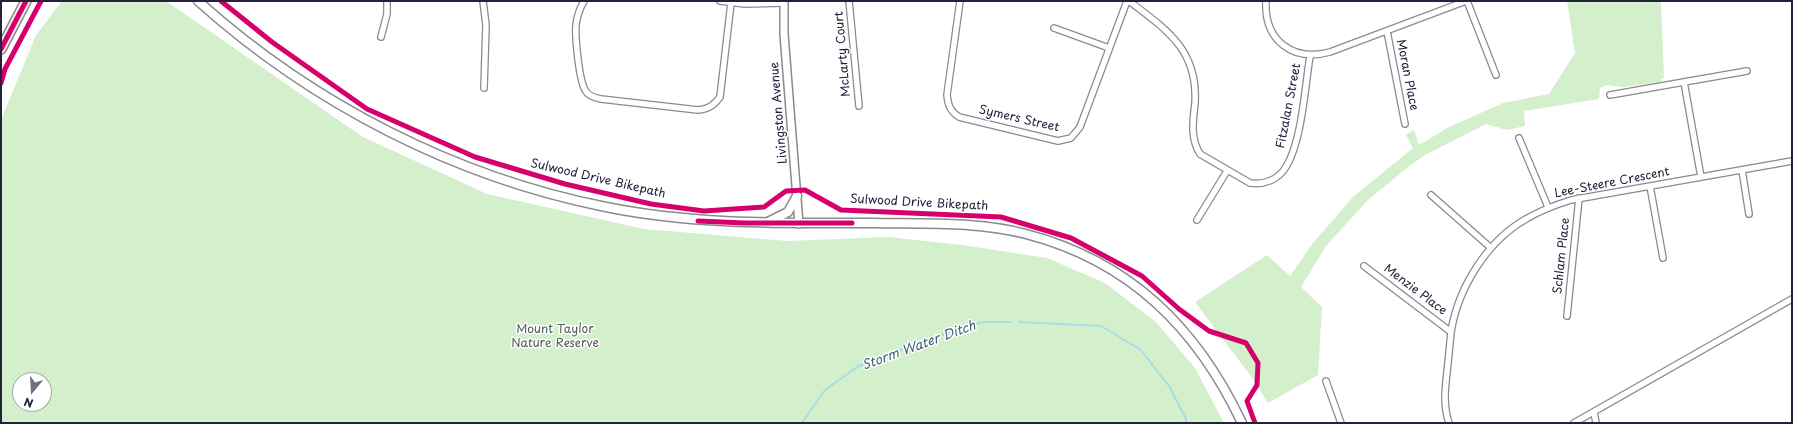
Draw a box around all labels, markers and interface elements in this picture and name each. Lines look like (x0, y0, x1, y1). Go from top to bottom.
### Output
street label: McLarty Court (832, 11, 854, 97)
street label: Moran Place (1393, 38, 1421, 112)
street label: Livingston Avenue (767, 61, 791, 165)
street label: Fitzalan Street (1274, 62, 1304, 150)
street label: Symers Street (977, 103, 1061, 135)
street label: Sulwood Drive Bikepath (529, 156, 667, 202)
street label: Lee-Steere Crescent (1553, 165, 1671, 201)
street label: Sulwood Drive Bikepath (850, 192, 988, 214)
street label: Schlam Place (1551, 217, 1573, 295)
street label: Menzie Place (1381, 262, 1449, 318)
water label: Storm Water Ditch (860, 318, 978, 374)
park label: Mount Taylor Nature Reserve (511, 323, 599, 351)
north arrow (12, 372, 52, 412)
text: N (22, 394, 35, 412)

